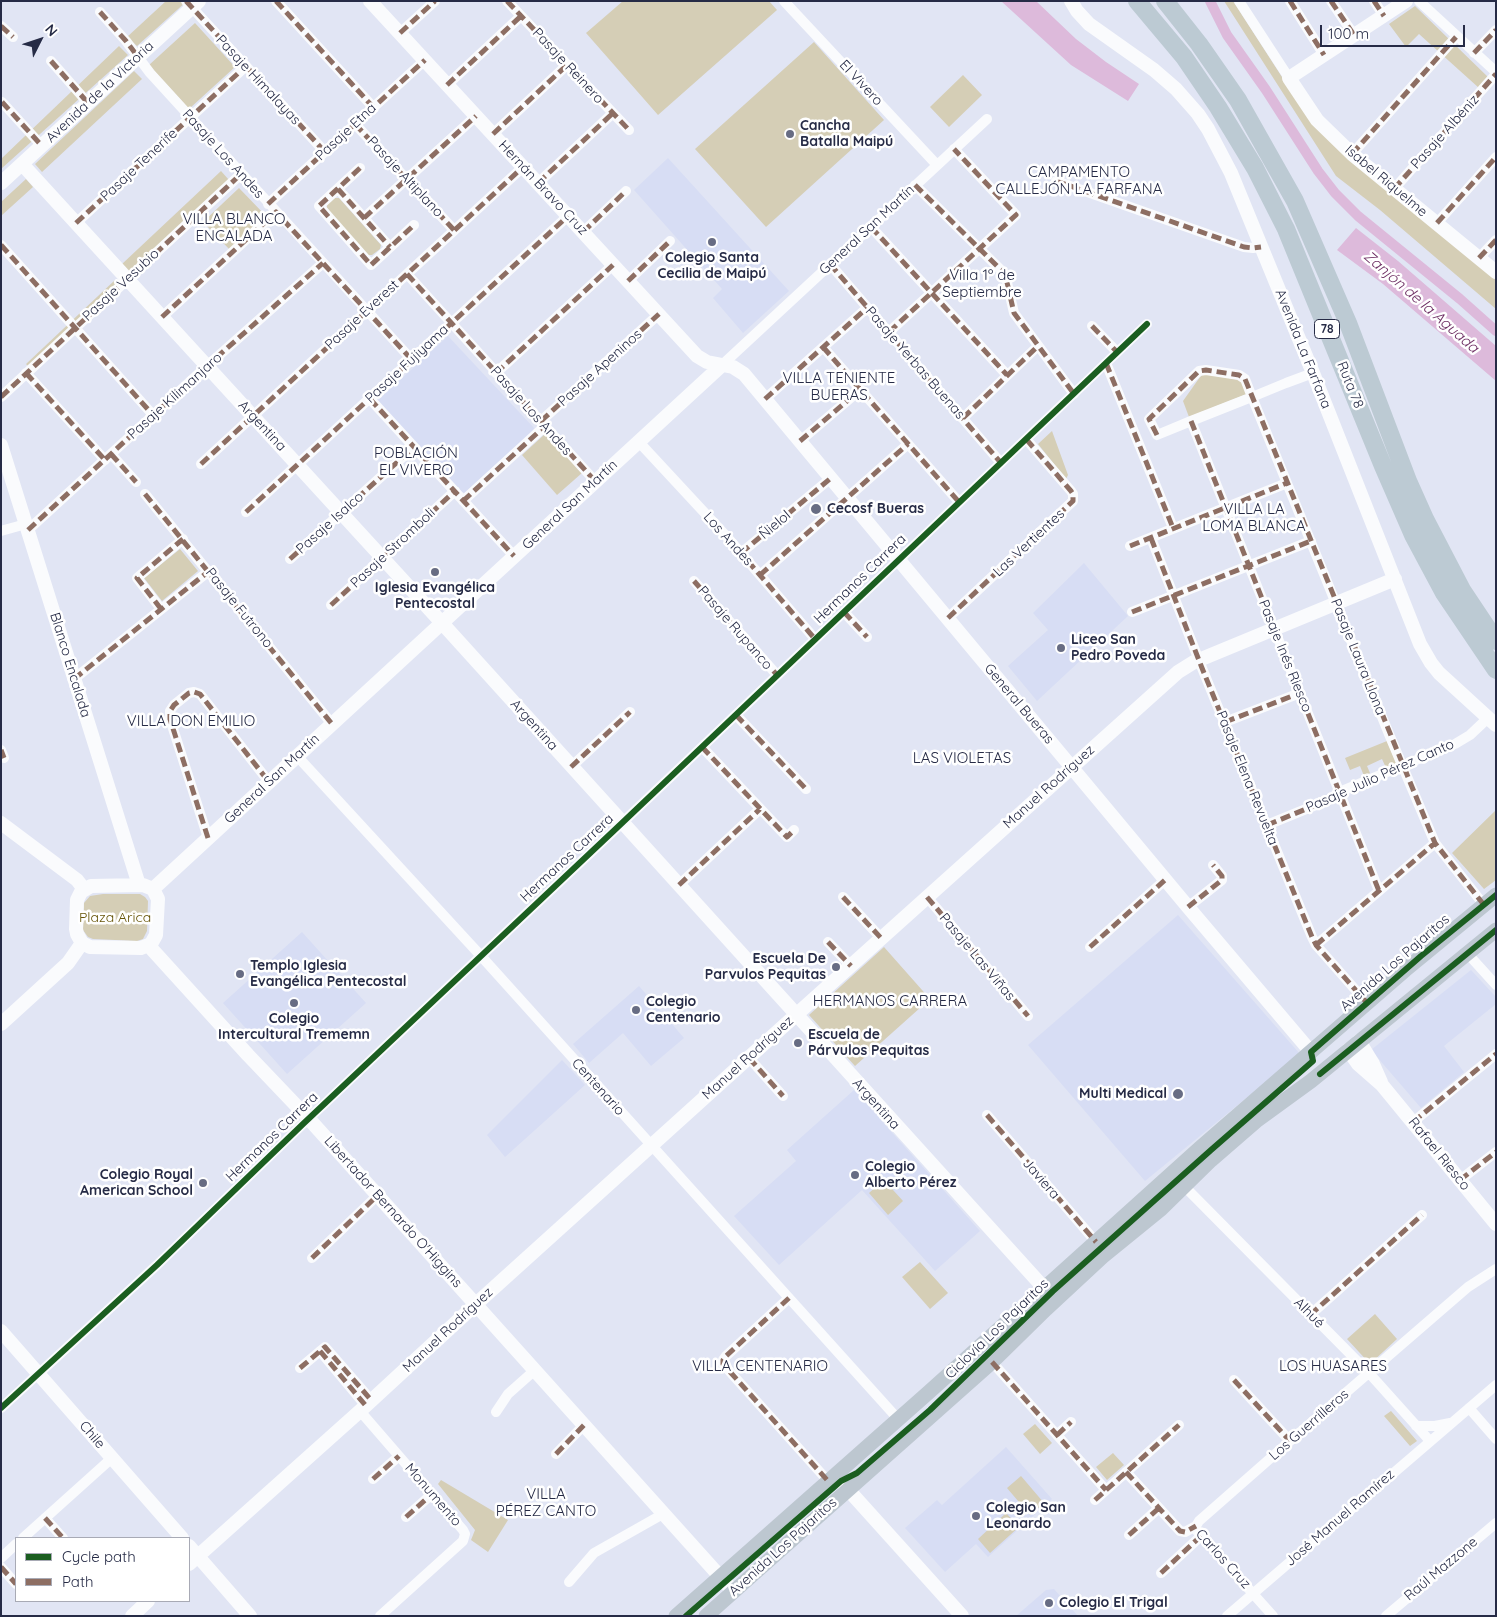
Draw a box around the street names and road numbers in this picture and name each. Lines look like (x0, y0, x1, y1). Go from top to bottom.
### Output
street label: Pasaje Reinero (529, 25, 607, 107)
street label: Pasaje Himalayas (212, 32, 304, 128)
street label: Avenida de la Victoria (43, 38, 157, 146)
street label: El Vivero (836, 57, 886, 109)
street label: Pasaje Albéniz (1407, 91, 1483, 173)
street label: Pasaje Etna (312, 100, 380, 164)
street label: Pasaje Los Andes (179, 106, 267, 202)
street label: Pasaje Tenerife (97, 125, 181, 205)
street label: Pasaje Altiplano (363, 133, 447, 221)
street label: Hernán Bravo Cruz (495, 137, 591, 239)
street label: Isabel Riquelme (1341, 142, 1431, 220)
street label: General San Martín (816, 182, 918, 278)
street label: Pasaje Vesubio (79, 245, 163, 325)
street label: Pasaje Everest (322, 277, 402, 353)
street label: Avenida La Farfana (1271, 287, 1335, 411)
street label: Pasaje Yerbas Buenas (862, 303, 968, 423)
road number: 78 (1314, 320, 1340, 338)
street label: Pasaje Fujiyama (362, 321, 452, 407)
street label: Pasaje Apeninos (555, 326, 645, 410)
street label: Pasaje Kilimanjaro (124, 349, 226, 443)
street label: Ruta 78 (1333, 359, 1367, 411)
street label: Pasaje Los Andes (487, 363, 575, 459)
street label: Argentina (234, 397, 290, 455)
street label: General San Martín (519, 457, 621, 553)
street label: Pasaje Isalco (293, 488, 367, 558)
street label: Pasaje Stromboli (347, 505, 439, 591)
street label: Las Vertientes (990, 506, 1068, 580)
street label: Ñielol (756, 507, 794, 543)
street label: Los Andes (700, 509, 756, 569)
street label: Hermanos Carrera (811, 531, 909, 627)
street label: Pasaje Futrono (202, 565, 276, 651)
street label: Pasaje Rupanco (694, 583, 776, 673)
street label: Pasaje Laura Llona (1327, 596, 1389, 718)
street label: Pasaje Inés Riesco (1255, 597, 1315, 715)
street label: Blanco Encalada (46, 610, 94, 720)
street label: General Bueras (981, 660, 1057, 748)
street label: Argentina (507, 696, 561, 754)
street label: Pasaje Elena Revuelta (1212, 708, 1282, 848)
street label: General San Martín (221, 731, 323, 827)
street label: Pasaje Julio Pérez Canto (1303, 736, 1457, 816)
street label: Manuel Rodríguez (1000, 742, 1098, 832)
street label: Hermanos Carrera (517, 810, 617, 906)
street label: Pasaje Las Viñas (935, 910, 1019, 1004)
street label: Avenida Los Pajaritos (1337, 911, 1453, 1015)
street label: Manuel Rodríguez (699, 1013, 797, 1103)
street label: Centenario (568, 1055, 628, 1119)
street label: Argentina (849, 1075, 903, 1133)
street label: Hermanos Carrera (223, 1089, 321, 1185)
street label: Rafael Riesco (1404, 1114, 1474, 1194)
street label: Libertador Bernardo O'Higgins (320, 1133, 466, 1291)
street label: Javiera (1019, 1155, 1063, 1203)
street label: Ciclovía Los Pajaritos (942, 1275, 1052, 1383)
street label: Manuel Rodríguez (400, 1284, 496, 1376)
street label: Alhué (1290, 1294, 1328, 1332)
street label: Los Guerrilleros (1266, 1386, 1352, 1464)
street label: Chile (75, 1418, 109, 1452)
street label: Monumento (401, 1460, 465, 1530)
street label: José Manuel Ramírez (1282, 1466, 1398, 1570)
street label: Avenida Los Pajaritos (726, 1494, 840, 1600)
street label: Carlos Cruz (1192, 1526, 1254, 1592)
street label: Raúl Mazzone (1401, 1533, 1481, 1605)

